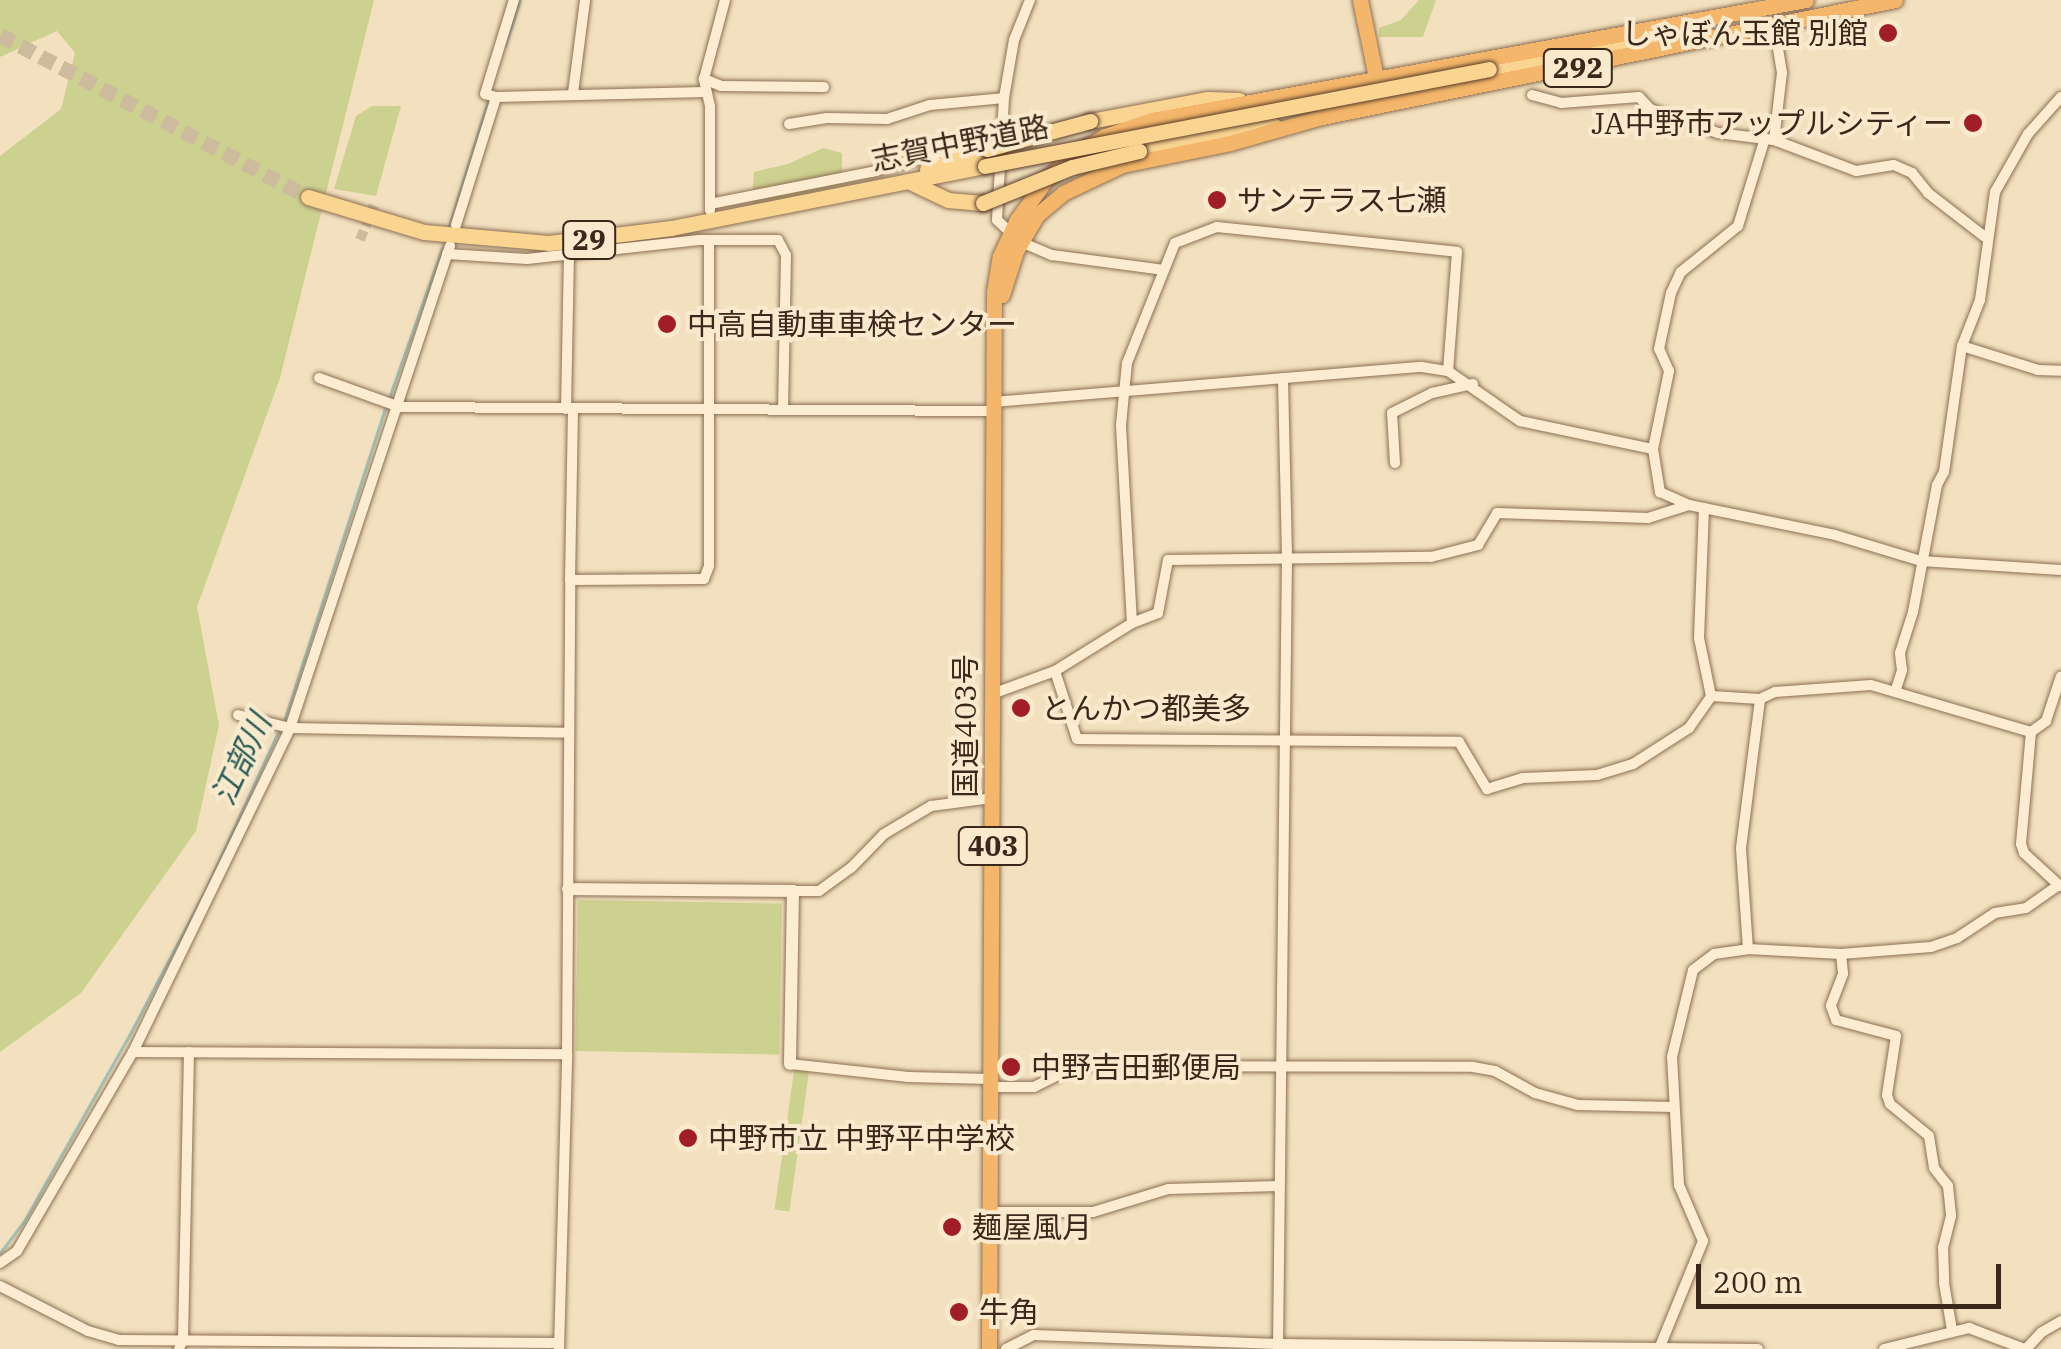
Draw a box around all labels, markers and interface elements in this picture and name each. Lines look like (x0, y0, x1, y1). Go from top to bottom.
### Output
place label: しゃぼん玉館 別館 (1621, 15, 1868, 51)
marker: しゃぼん玉館 別館 (1877, 22, 1899, 44)
road number: 292 (1540, 45, 1616, 91)
place label: JA中野市アップルシティー (1589, 105, 1953, 141)
street label: 志賀中野道路 (868, 108, 1052, 178)
marker: JA中野市アップルシティー (1962, 112, 1984, 134)
place label: サンテラス七瀬 (1237, 182, 1447, 218)
marker: サンテラス七瀬 (1206, 189, 1228, 211)
road number: 29 (562, 217, 616, 263)
place label: 中高自動車車検センター (687, 306, 1017, 342)
marker: 中高自動車車検センター (656, 313, 678, 335)
street label: 国道403号 (947, 654, 983, 798)
place label: とんかつ都美多 (1041, 690, 1251, 726)
marker: とんかつ都美多 (1010, 697, 1032, 719)
water label: 江部川 (203, 707, 279, 811)
road number: 403 (956, 823, 1030, 869)
place label: 中野吉田郵便局 (1031, 1049, 1241, 1085)
marker: 中野吉田郵便局 (1000, 1056, 1022, 1078)
place label: 中野市立 中野平中学校 (708, 1120, 1015, 1156)
marker: 中野市立 中野平中学校 (677, 1127, 699, 1149)
place label: 麺屋風月 (972, 1209, 1092, 1245)
marker: 麺屋風月 (941, 1216, 963, 1238)
scale bar (1701, 1244, 2006, 1306)
text: 200 m (1713, 1262, 1803, 1301)
place label: 牛角 (979, 1294, 1039, 1330)
marker: 牛角 (948, 1301, 970, 1323)

